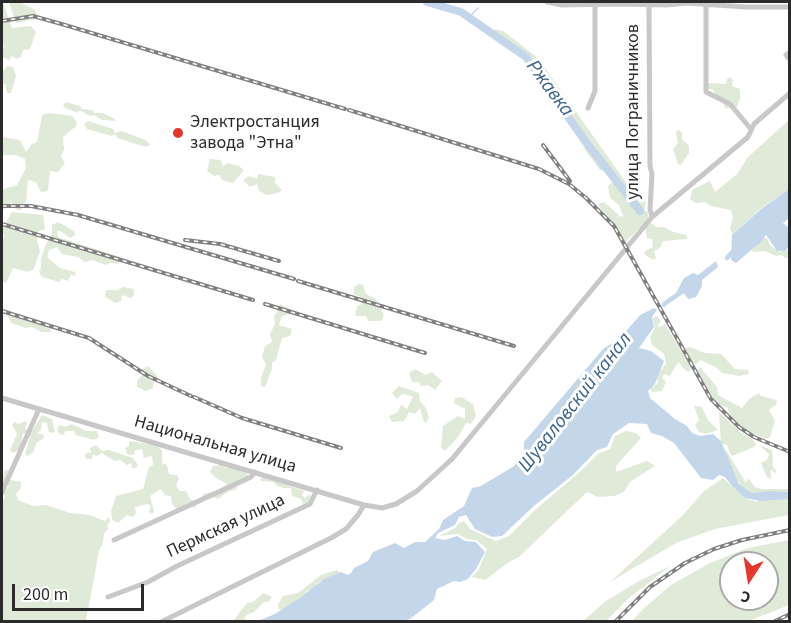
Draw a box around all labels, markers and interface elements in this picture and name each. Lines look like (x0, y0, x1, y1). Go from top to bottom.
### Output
street label: улица Пограничников (623, 24, 645, 200)
water label: Ржавка (520, 56, 578, 122)
place label: Электростанция завода "Этна" (190, 112, 320, 154)
marker: Электростанция завода "Этна" (171, 126, 185, 140)
water label: Шуваловский канал (514, 328, 638, 478)
street label: Национальная улица (131, 412, 299, 478)
street label: Пермская улица (163, 490, 289, 564)
north arrow (719, 551, 779, 611)
scale bar (15, 572, 147, 610)
text: 200 m (23, 582, 68, 607)
text: С (739, 585, 753, 608)

